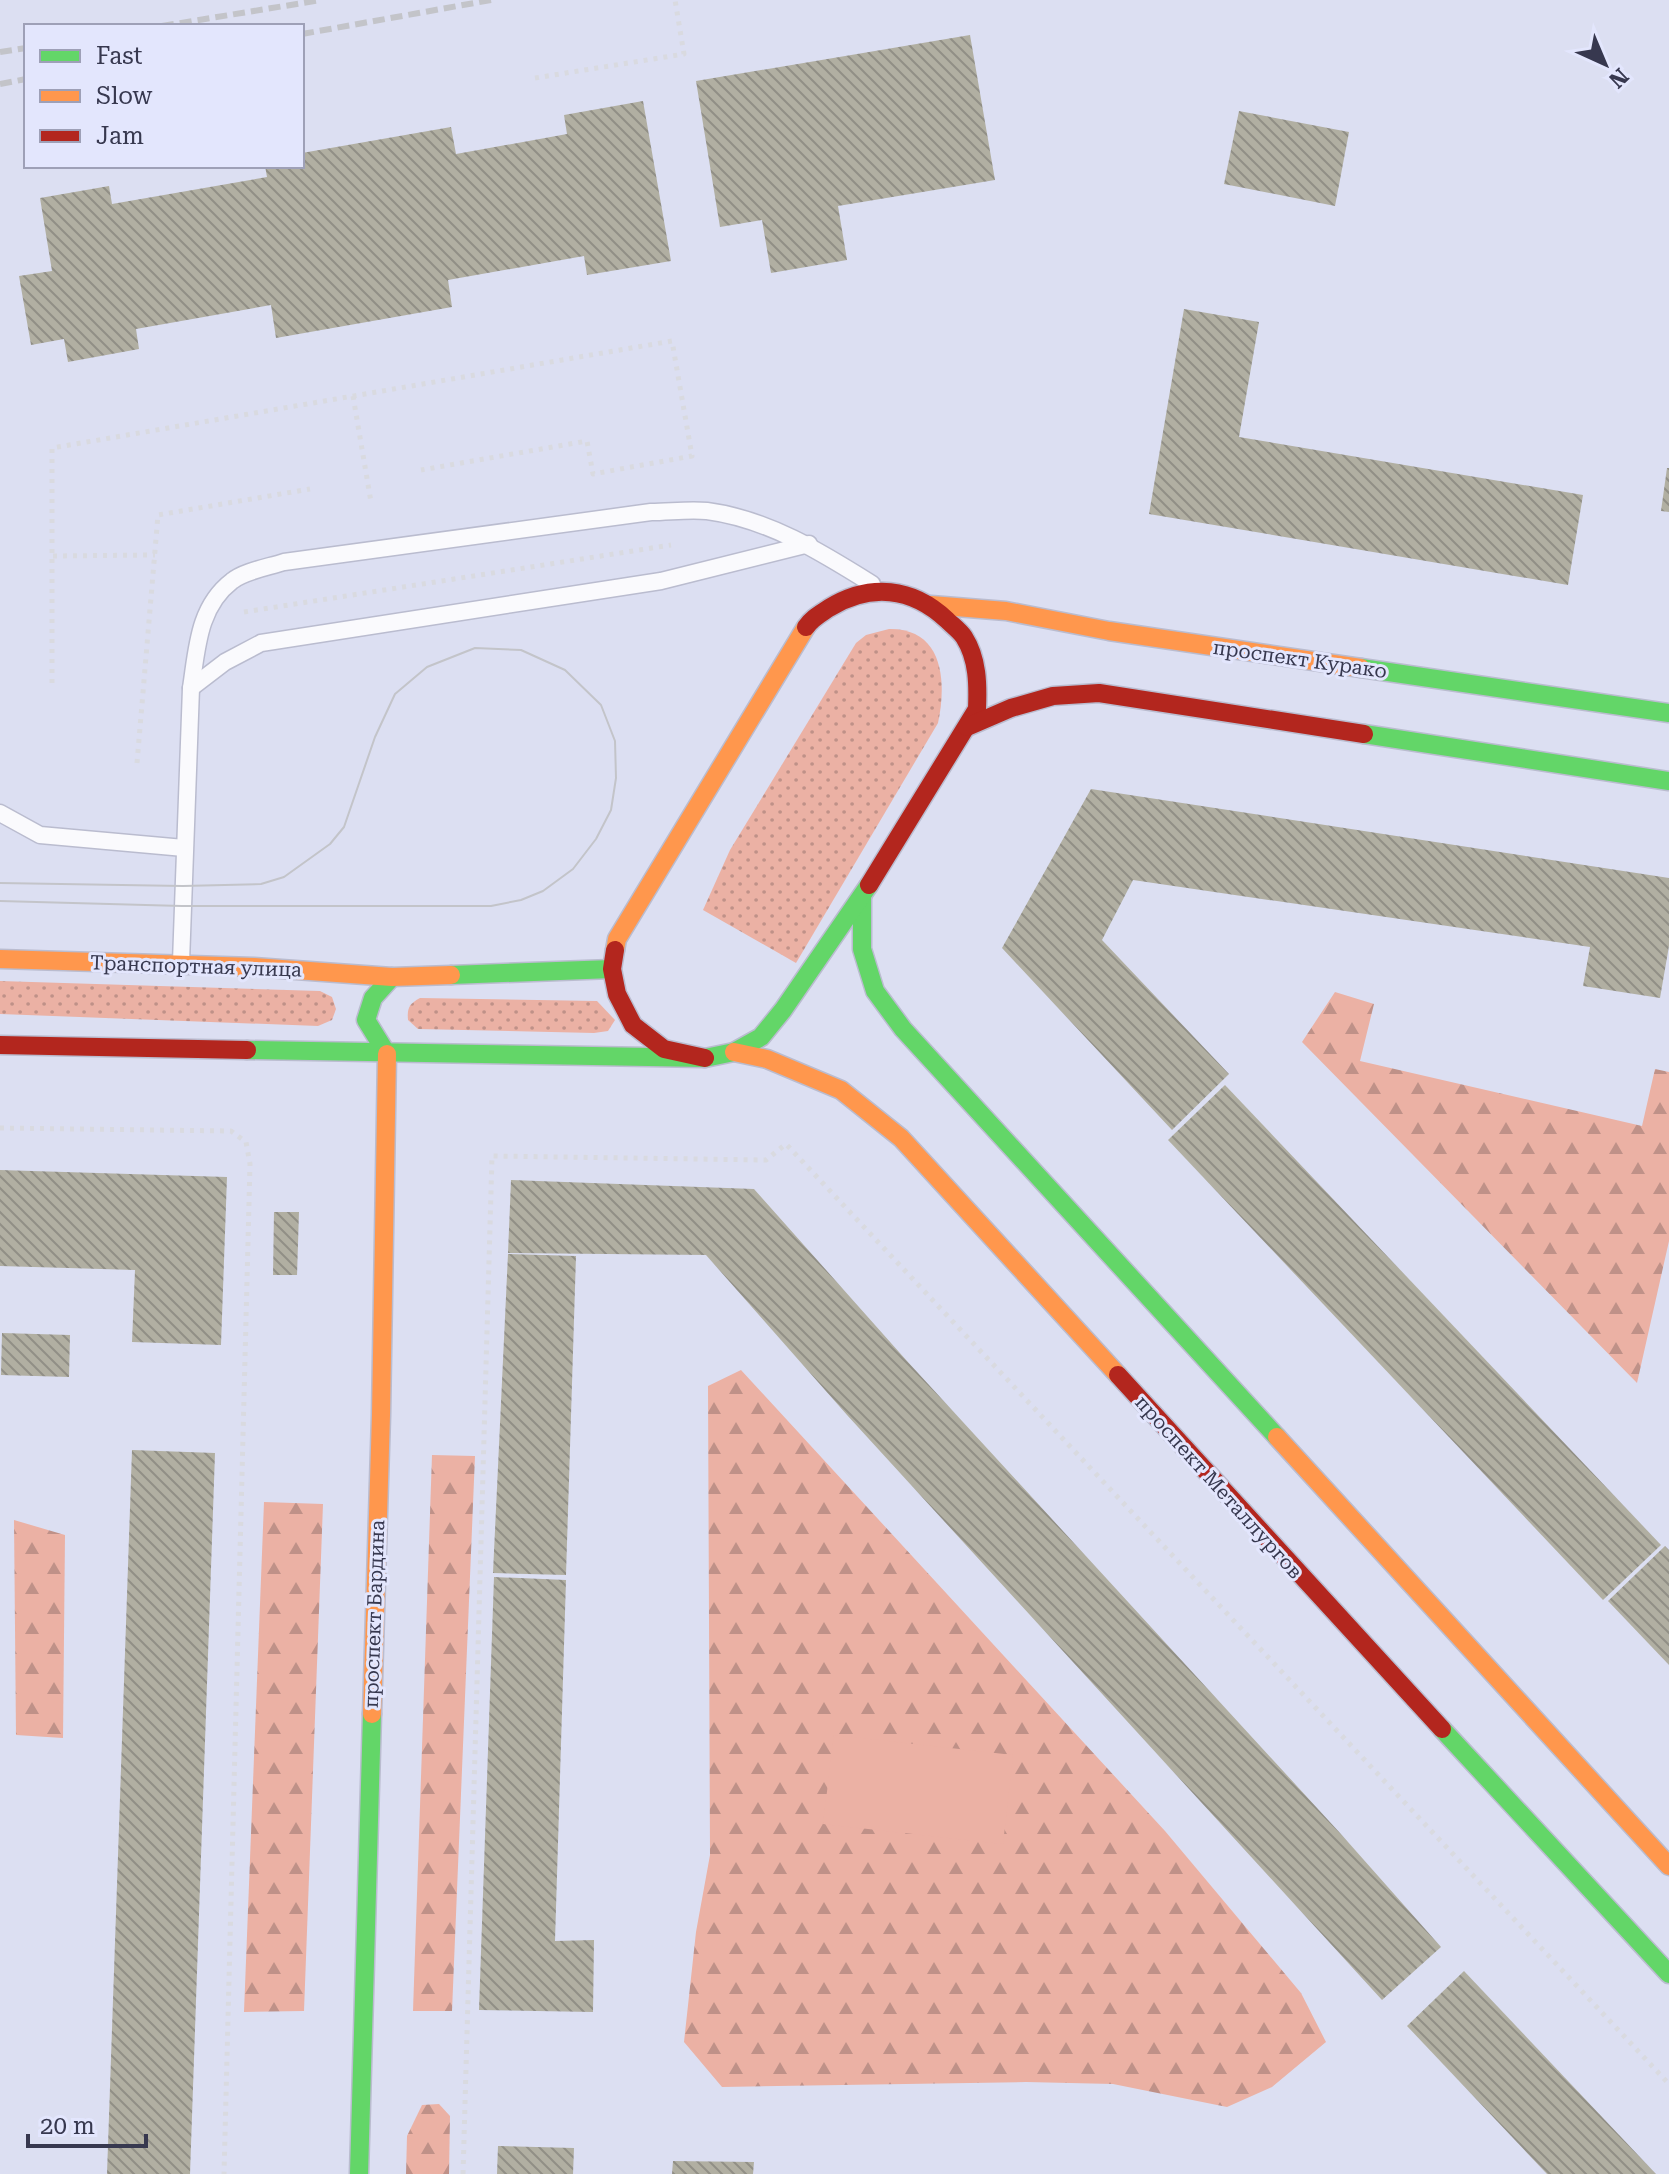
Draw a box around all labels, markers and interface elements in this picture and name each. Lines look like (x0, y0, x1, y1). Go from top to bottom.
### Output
legend (24, 24, 304, 168)
north arrow (1565, 24, 1645, 104)
text: Fast (96, 42, 143, 70)
text: N (1604, 63, 1633, 93)
text: Slow (96, 82, 153, 110)
text: Jam (96, 122, 144, 150)
street label: проспект Курако (1211, 635, 1389, 683)
street label: Транспортная улица (90, 950, 302, 982)
street label: проспект Металлургов (1130, 1390, 1308, 1584)
street label: проспект Бардина (359, 1519, 389, 1709)
scale bar (28, 2098, 146, 2148)
text: 20 m (40, 2112, 95, 2140)

